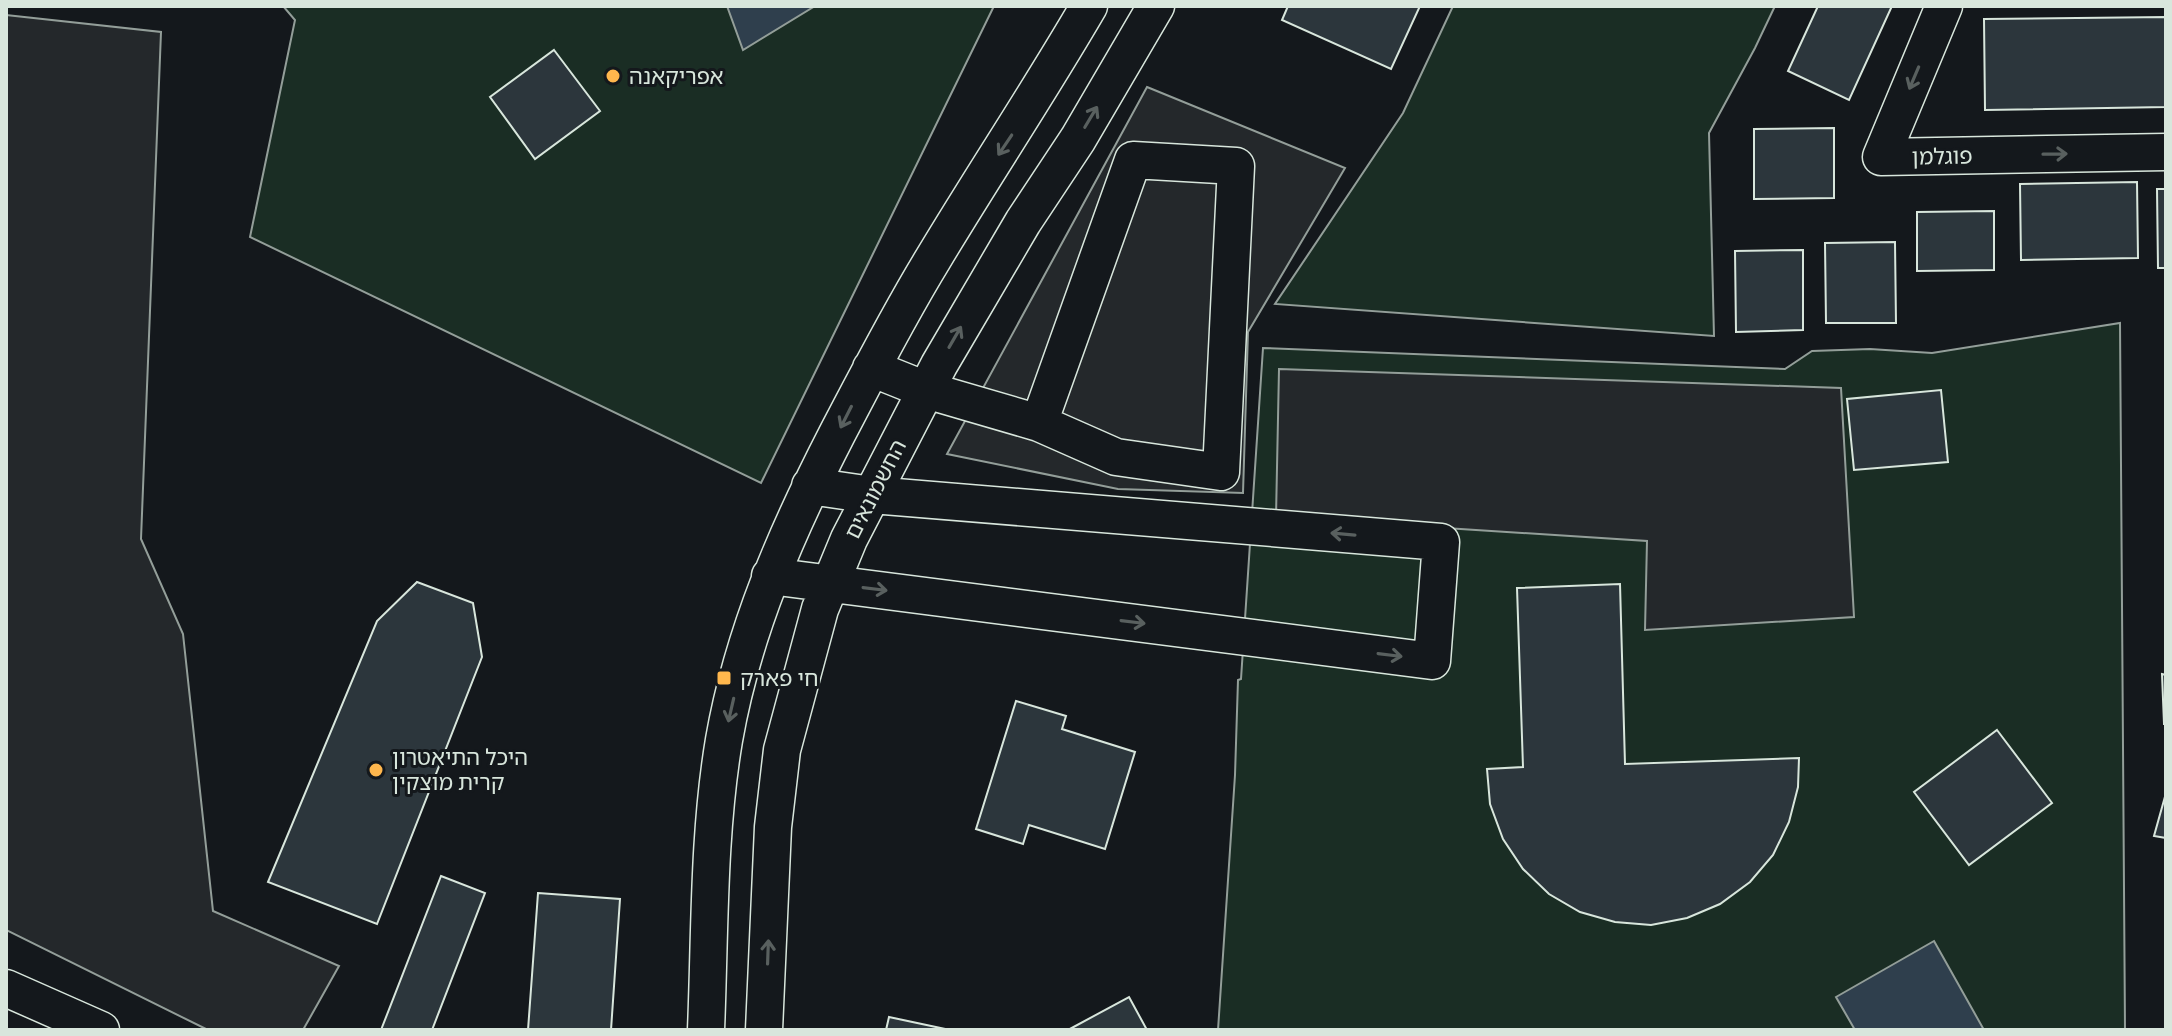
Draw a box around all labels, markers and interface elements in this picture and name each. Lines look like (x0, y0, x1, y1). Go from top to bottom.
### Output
place label: אפריקאנה (629, 61, 724, 90)
one-way arrow (1906, 65, 1920, 90)
marker: אפריקאנה (604, 67, 622, 85)
one-way arrow (1084, 105, 1100, 128)
one-way arrow (996, 133, 1013, 155)
street label: פוגלמן (1911, 140, 1973, 171)
one-way arrow (2041, 146, 2068, 162)
one-way arrow (948, 326, 963, 350)
one-way arrow (837, 405, 853, 429)
street label: החשמונאים (837, 434, 912, 544)
one-way arrow (1330, 526, 1357, 541)
one-way arrow (861, 581, 888, 596)
one-way arrow (1120, 615, 1145, 630)
one-way arrow (1377, 648, 1403, 663)
place label: חי פארק (740, 663, 819, 692)
marker: חי פארק (715, 669, 733, 687)
one-way arrow (723, 697, 738, 723)
place label: היכל התיאטרון קרית מוצקין (392, 742, 528, 796)
marker: היכל התיאטרון קרית מוצקין (367, 761, 385, 779)
one-way arrow (760, 939, 775, 966)

